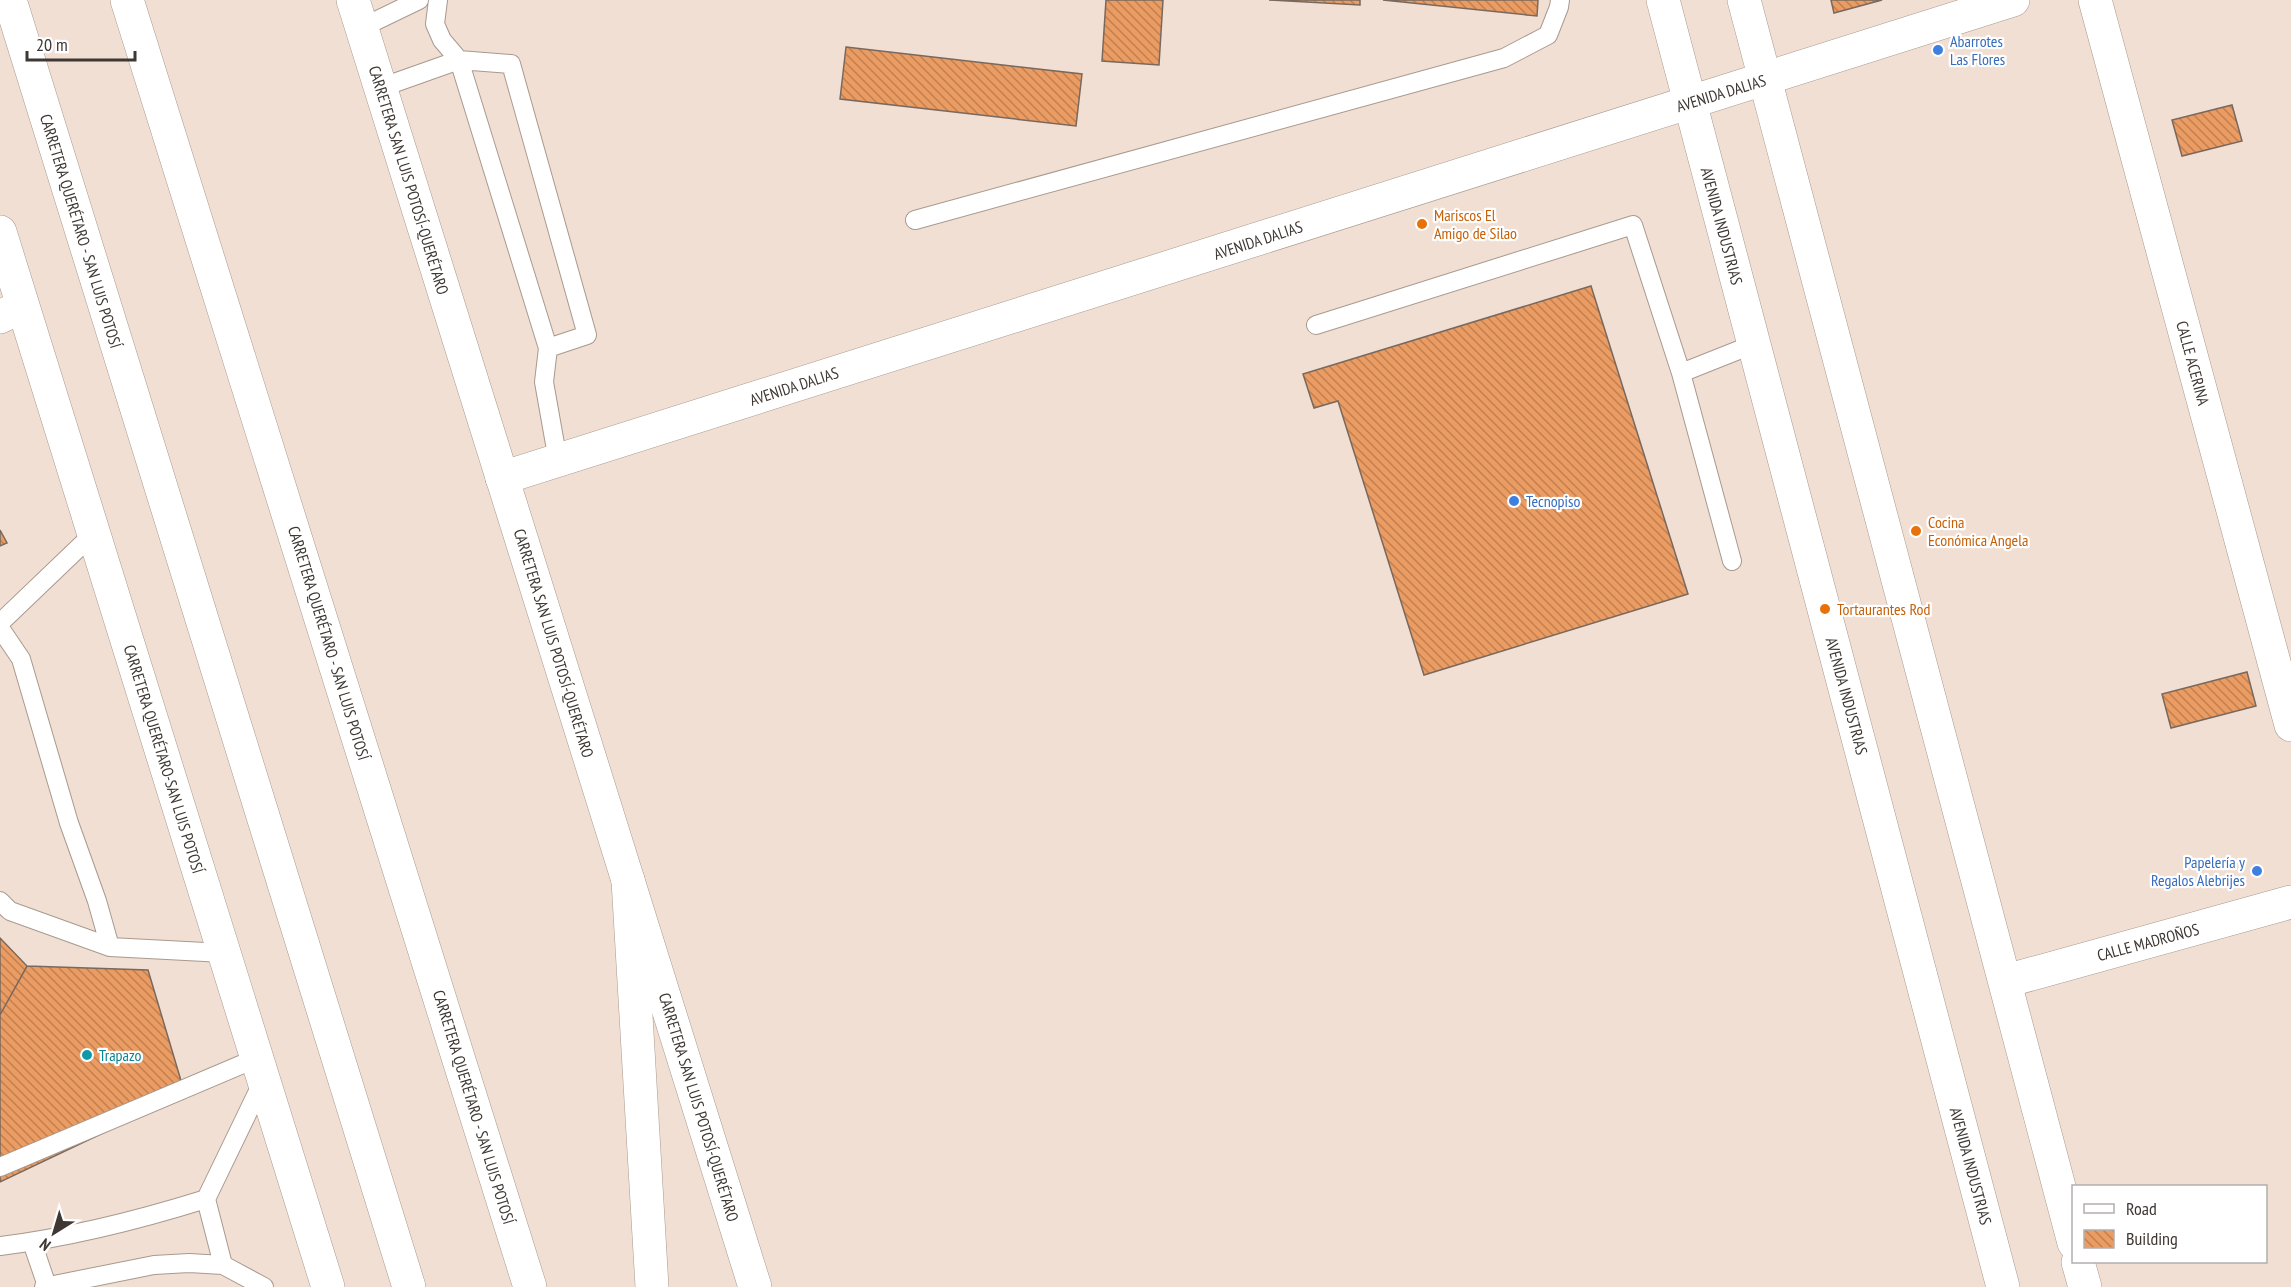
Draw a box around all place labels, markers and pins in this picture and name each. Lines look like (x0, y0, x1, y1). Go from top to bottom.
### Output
place label: Abarrotes Las Flores (1950, 31, 2005, 69)
marker: Abarrotes Las Flores (1931, 43, 1945, 57)
place label: Mariscos El Amigo de Silao (1434, 205, 1517, 243)
marker: Mariscos El Amigo de Silao (1415, 217, 1429, 231)
place label: Tecnopiso (1526, 491, 1580, 511)
marker: Tecnopiso (1507, 494, 1521, 508)
place label: Cocina Económica Angela (1928, 512, 2028, 550)
marker: Cocina Económica Angela (1909, 524, 1923, 538)
place label: Tortaurantes Rod (1837, 599, 1930, 619)
marker: Tortaurantes Rod (1818, 602, 1832, 616)
place label: Papelería y Regalos Alebrijes (2151, 852, 2245, 890)
marker: Papelería y Regalos Alebrijes (2250, 864, 2264, 878)
place label: Trapazo (99, 1045, 142, 1065)
marker: Trapazo (80, 1048, 94, 1062)

